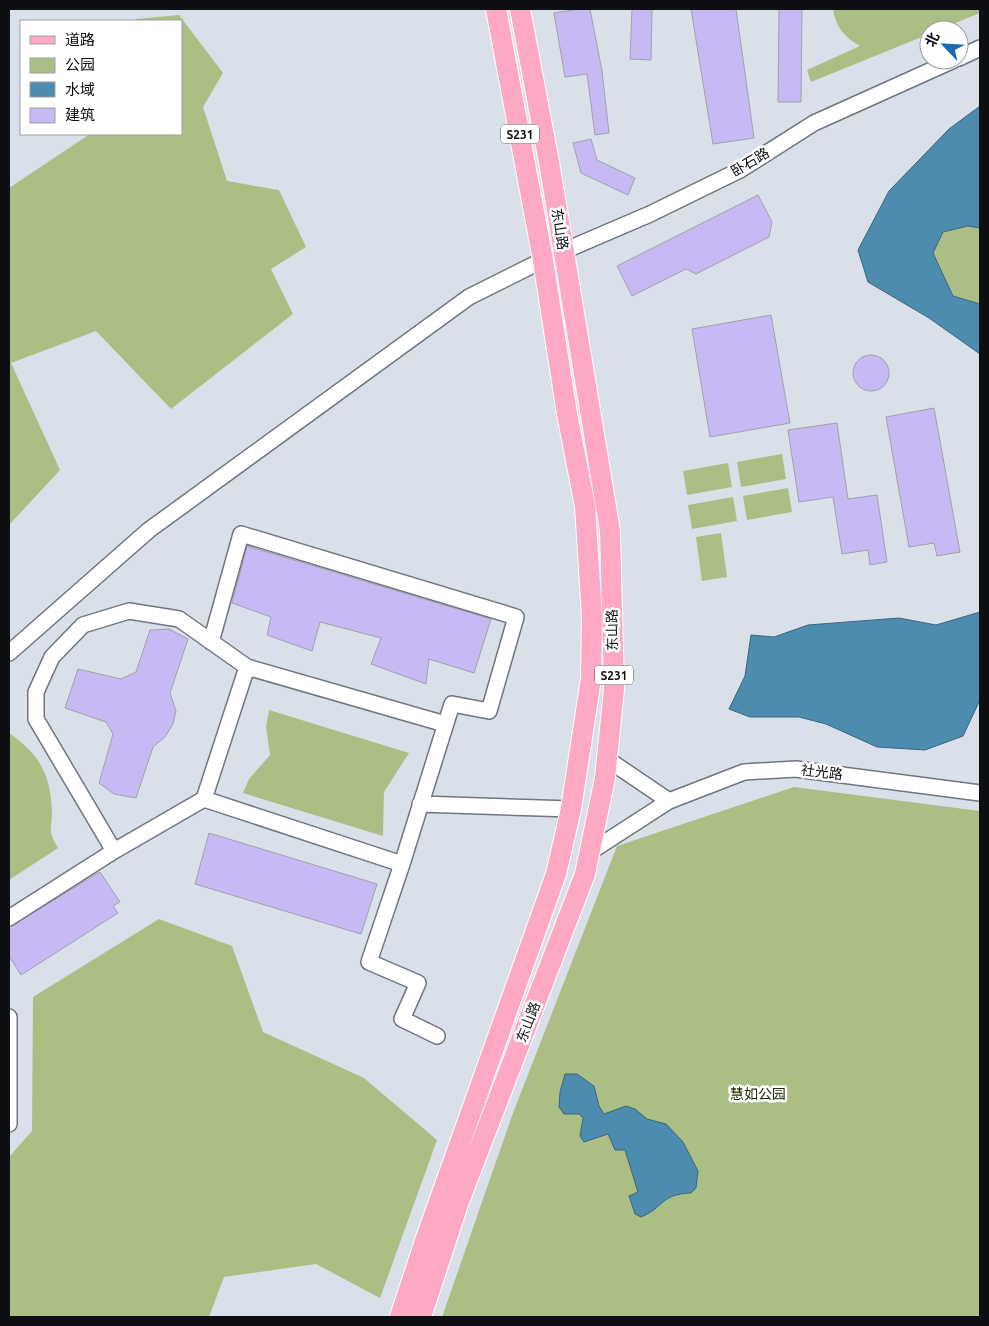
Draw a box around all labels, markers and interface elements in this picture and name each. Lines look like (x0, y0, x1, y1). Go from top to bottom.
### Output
legend (20, 20, 182, 135)
north arrow (919, 20, 969, 70)
text: 北 (922, 30, 942, 49)
text: 道路 (65, 31, 95, 48)
text: 公园 (65, 56, 95, 73)
text: 水域 (65, 81, 95, 98)
text: 建筑 (65, 106, 95, 123)
road number: S231 (501, 125, 539, 144)
street label: 卧石路 (728, 144, 772, 180)
street label: 东山路 (549, 207, 571, 251)
street label: 东山路 (604, 609, 620, 651)
road number: S231 (595, 666, 633, 684)
street label: 社光路 (800, 762, 844, 782)
street label: 东山路 (513, 1000, 543, 1044)
park label: 慧如公园 (730, 1086, 786, 1102)

